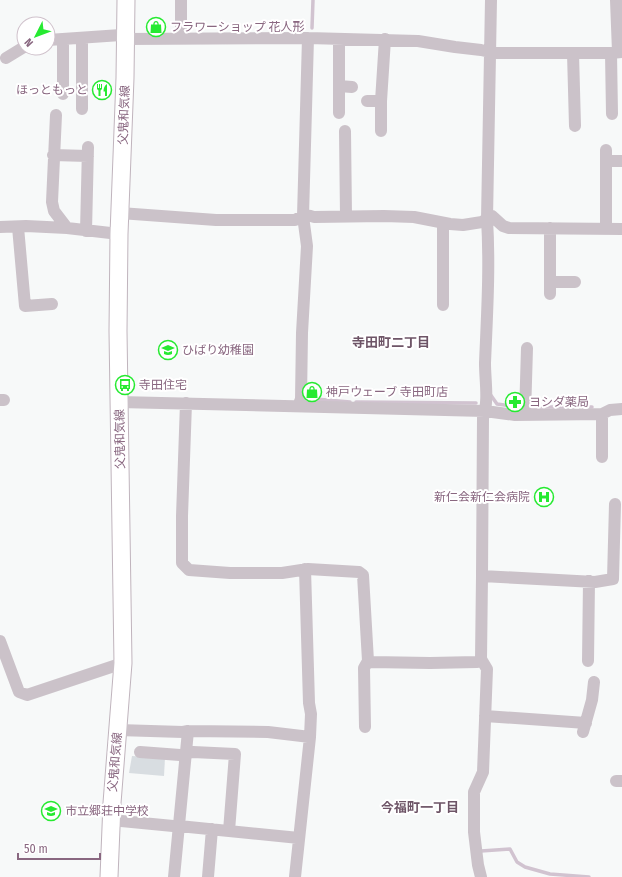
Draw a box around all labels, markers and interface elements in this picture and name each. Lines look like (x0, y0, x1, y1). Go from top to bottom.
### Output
north arrow (16, 16, 56, 56)
shop icon: フラワーショップ 花人形 (145, 16, 167, 38)
place label: フラワーショップ 花人形 (170, 20, 305, 34)
text: N (22, 36, 36, 49)
restaurant icon: ほっともっと (91, 79, 113, 101)
place label: ほっともっと (16, 83, 88, 97)
street label: 父鬼和気線 (116, 85, 132, 145)
district label: 寺田町二丁目 (352, 335, 430, 350)
school or university icon: ひばり幼稚園 (157, 339, 179, 361)
place label: ひばり幼稚園 (182, 343, 254, 357)
bus stop icon: 寺田住宅 (114, 374, 136, 396)
place label: 寺田住宅 (139, 378, 187, 392)
shop icon: 神戸ウェーブ 寺田町店 (301, 381, 323, 403)
place label: 神戸ウェーブ 寺田町店 (326, 385, 448, 399)
pharmacy icon: ヨシダ薬局 (504, 391, 526, 413)
place label: ヨシダ薬局 (529, 395, 589, 409)
street label: 父鬼和気線 (112, 409, 128, 469)
hospital icon: 新仁会新仁会病院 (533, 486, 555, 508)
place label: 新仁会新仁会病院 (434, 490, 530, 504)
street label: 父鬼和気線 (105, 731, 125, 793)
school or university icon: 市立郷荘中学校 (40, 800, 62, 822)
district label: 今福町一丁目 (381, 800, 459, 815)
place label: 市立郷荘中学校 (65, 804, 149, 818)
scale bar (18, 835, 100, 861)
text: 50 m (24, 842, 48, 856)

